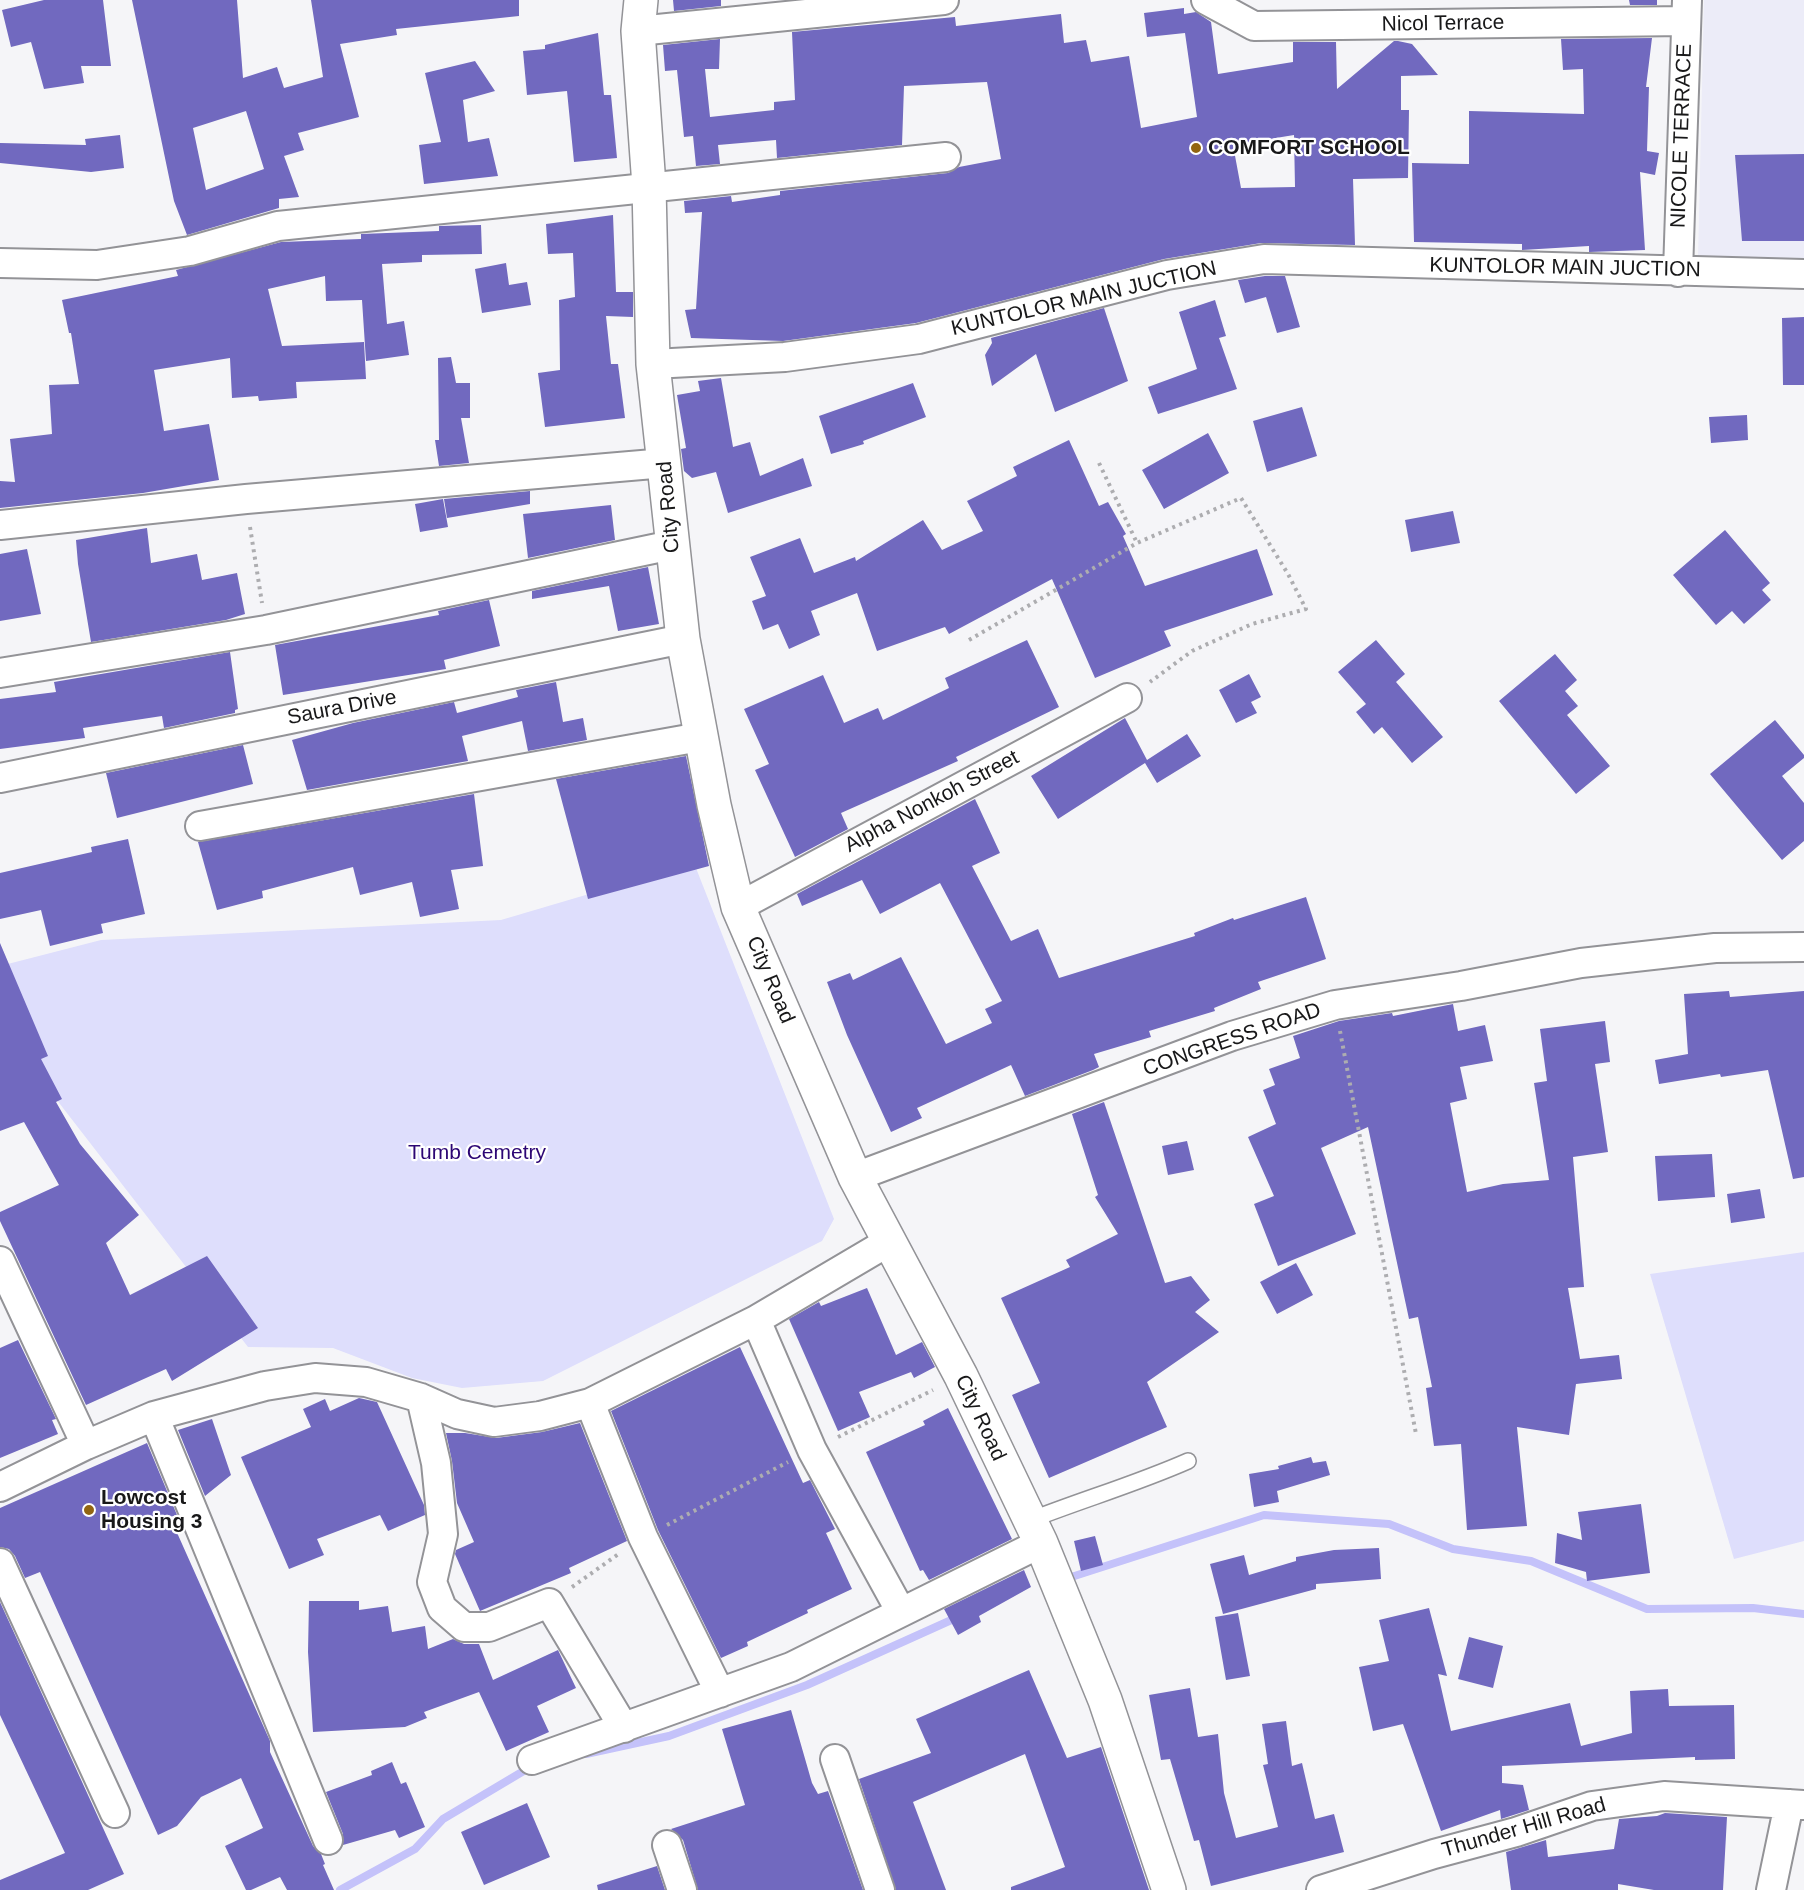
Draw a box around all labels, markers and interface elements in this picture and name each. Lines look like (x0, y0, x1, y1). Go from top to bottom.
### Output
street label: Nicol Terrace (1382, 10, 1504, 38)
street label: NICOLE TERRACE (1666, 43, 1698, 229)
place label: COMFORT SCHOOL (1208, 135, 1410, 161)
marker: COMFORT SCHOOL (1189, 141, 1203, 155)
street label: KUNTOLOR MAIN JUCTION (1429, 253, 1701, 283)
street label: KUNTOLOR MAIN JUCTION (949, 256, 1219, 342)
street label: City Road (652, 460, 686, 554)
street label: Saura Drive (285, 685, 399, 731)
street label: Alpha Nonkoh Street (841, 745, 1023, 859)
street label: City Road (740, 933, 800, 1027)
street label: CONGRESS ROAD (1140, 998, 1324, 1082)
park label: Tumb Cemetry (408, 1140, 546, 1166)
street label: City Road (949, 1371, 1011, 1465)
place label: Lowcost Housing 3 (101, 1485, 203, 1535)
marker: Lowcost Housing 3 (82, 1503, 96, 1517)
street label: Thunder Hill Road (1439, 1793, 1609, 1863)

